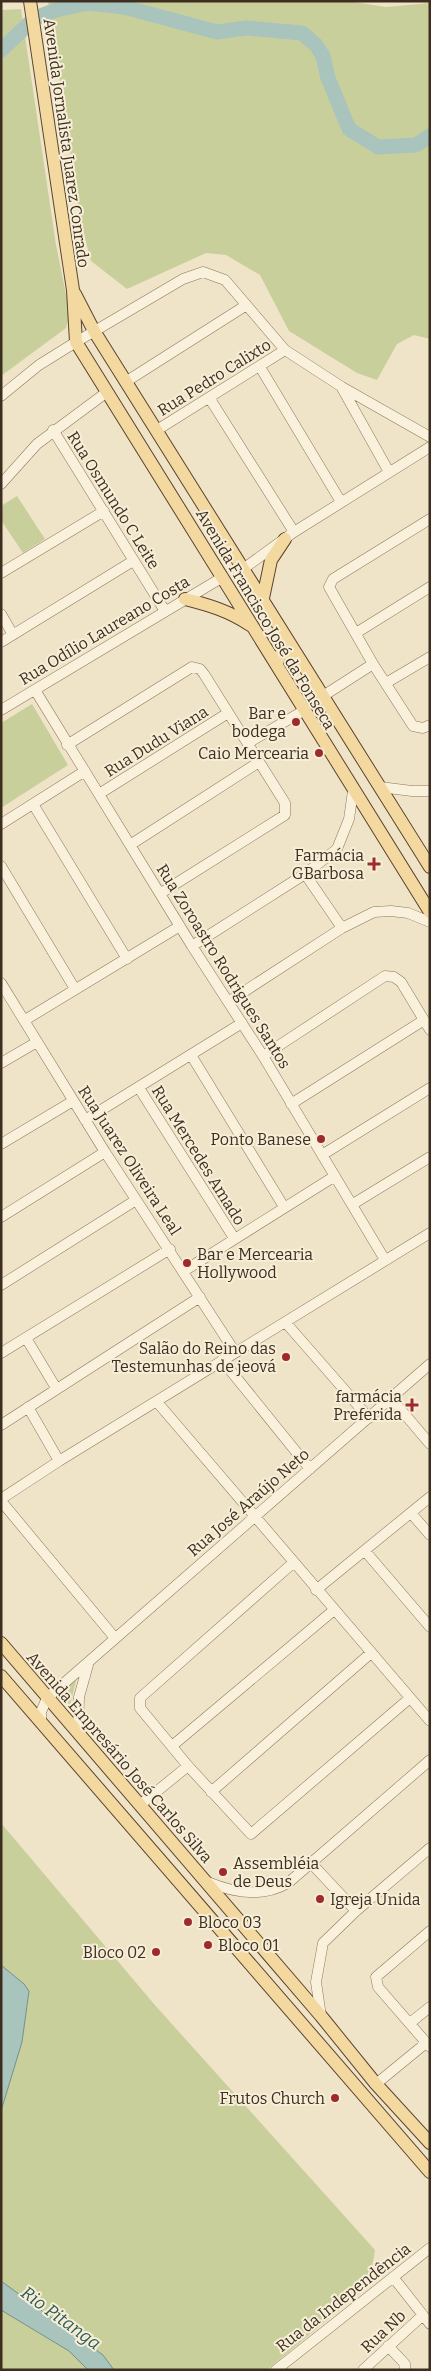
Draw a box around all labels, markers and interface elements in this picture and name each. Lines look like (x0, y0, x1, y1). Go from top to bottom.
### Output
street label: Avenida Jornalista Juarez Conrado (40, 17, 93, 269)
street label: Rua Pedro Calixto (154, 335, 274, 420)
street label: Rua Osmundo C Leite (63, 428, 164, 573)
street label: Avenida Francisco José da Fonseca (192, 505, 339, 733)
street label: Rua Odílio Laureano Costa (16, 572, 193, 689)
street label: Rua Dudu Viana (101, 702, 212, 781)
place label: Bar e bodega (232, 704, 286, 741)
marker: Bar e bodega (290, 716, 302, 728)
place label: Caio Mercearia (198, 744, 309, 763)
marker: Caio Mercearia (313, 747, 325, 759)
place label: Farmácia GBarbosa (292, 846, 364, 883)
marker: Farmácia GBarbosa (368, 858, 380, 870)
street label: Rua Zoroastro Rodrigues Santos (153, 860, 295, 1072)
street label: Rua Juarez Oliveira Leal (74, 1082, 185, 1239)
street label: Rua Mercedes Amado (148, 1082, 249, 1229)
place label: Ponto Banese (210, 1130, 311, 1149)
marker: Ponto Banese (315, 1133, 327, 1145)
place label: Bar e Mercearia Hollywood (197, 1245, 313, 1282)
marker: Bar e Mercearia Hollywood (181, 1257, 193, 1269)
place label: Salão do Reino das Testemunhas de jeová (112, 1339, 276, 1376)
marker: Salão do Reino das Testemunhas de jeová (280, 1351, 292, 1363)
place label: farmácia Preferida (333, 1387, 402, 1424)
marker: farmácia Preferida (406, 1399, 418, 1411)
street label: Rua José Araújo Neto (184, 1444, 313, 1560)
street label: Avenida Empresário José Carlos Silva (23, 1648, 217, 1867)
place label: Assembléia de Deus (233, 1854, 320, 1891)
marker: Assembléia de Deus (217, 1866, 229, 1878)
place label: Igreja Unida (330, 1890, 421, 1909)
marker: Igreja Unida (314, 1893, 326, 1905)
place label: Bloco 03 (198, 1913, 262, 1932)
marker: Bloco 03 (182, 1916, 194, 1928)
place label: Bloco 01 (218, 1936, 279, 1955)
marker: Bloco 01 (202, 1939, 214, 1951)
place label: Bloco 02 (83, 1943, 146, 1962)
marker: Bloco 02 (150, 1946, 162, 1958)
place label: Frutos Church (219, 2089, 325, 2108)
marker: Frutos Church (329, 2092, 341, 2104)
street label: Rua da Independência (272, 2239, 415, 2356)
water label: Rio Pitanga (17, 2282, 105, 2354)
street label: Rua Nb (357, 2306, 410, 2357)

